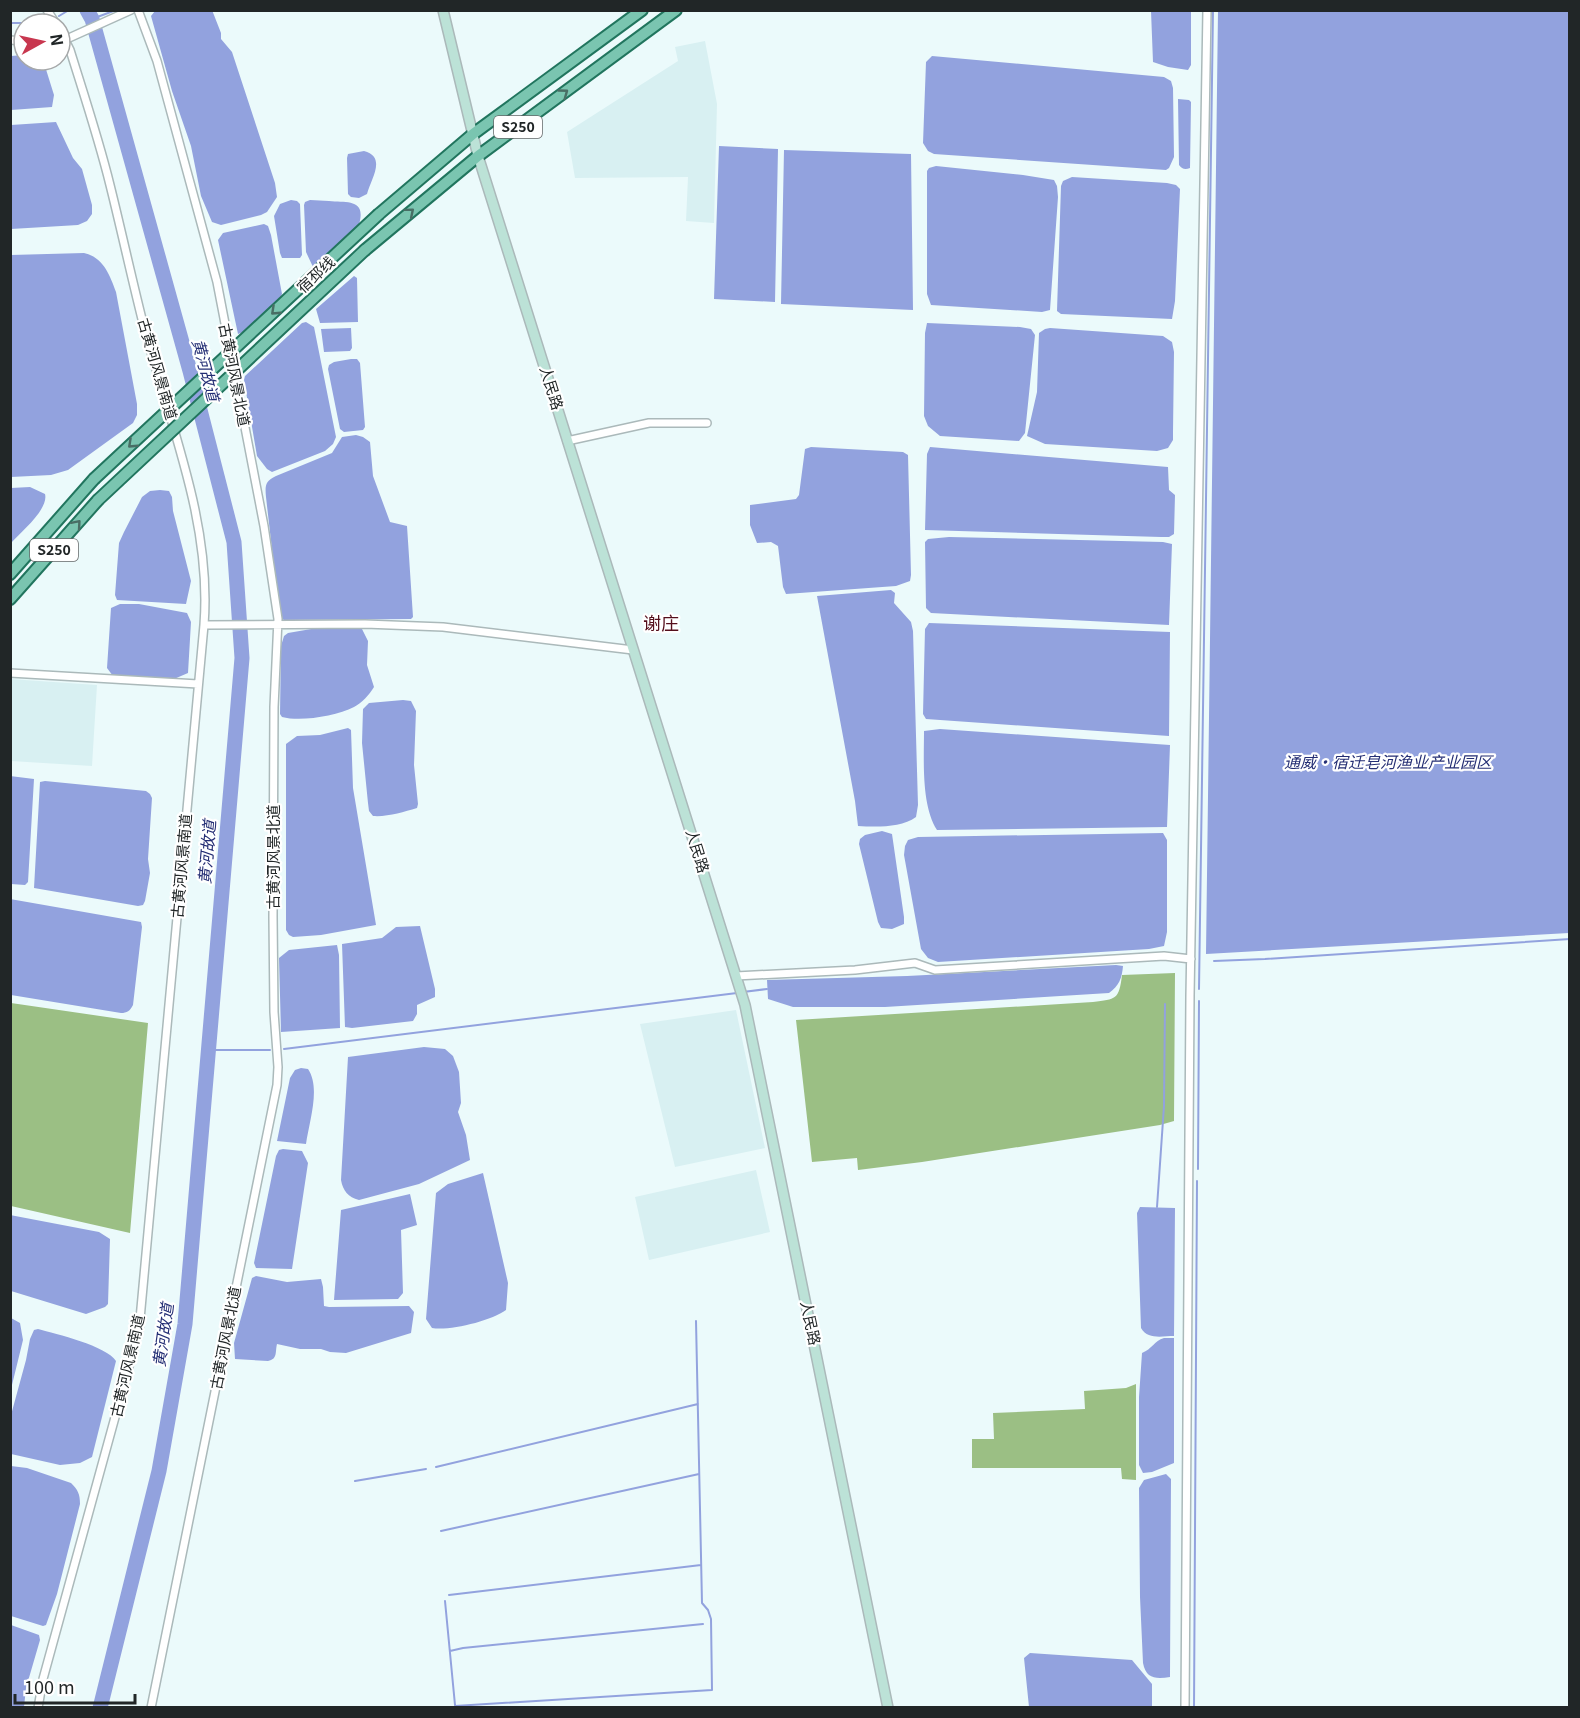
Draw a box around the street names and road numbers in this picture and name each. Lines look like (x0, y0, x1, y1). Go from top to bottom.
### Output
road number: S250 (494, 116, 542, 138)
street label: 宿邳线 (291, 251, 339, 297)
street label: 古黄河风景南道 (134, 315, 183, 422)
street label: 古黄河风景北道 (215, 321, 256, 428)
street label: 人民路 (536, 363, 569, 412)
road number: S250 (30, 539, 78, 561)
street label: 古黄河风景北道 (262, 804, 283, 910)
street label: 古黄河风景南道 (165, 813, 196, 919)
street label: 人民路 (682, 826, 715, 875)
street label: 古黄河风景北道 (204, 1284, 245, 1391)
street label: 人民路 (797, 1298, 826, 1347)
street label: 古黄河风景南道 (104, 1312, 149, 1419)

